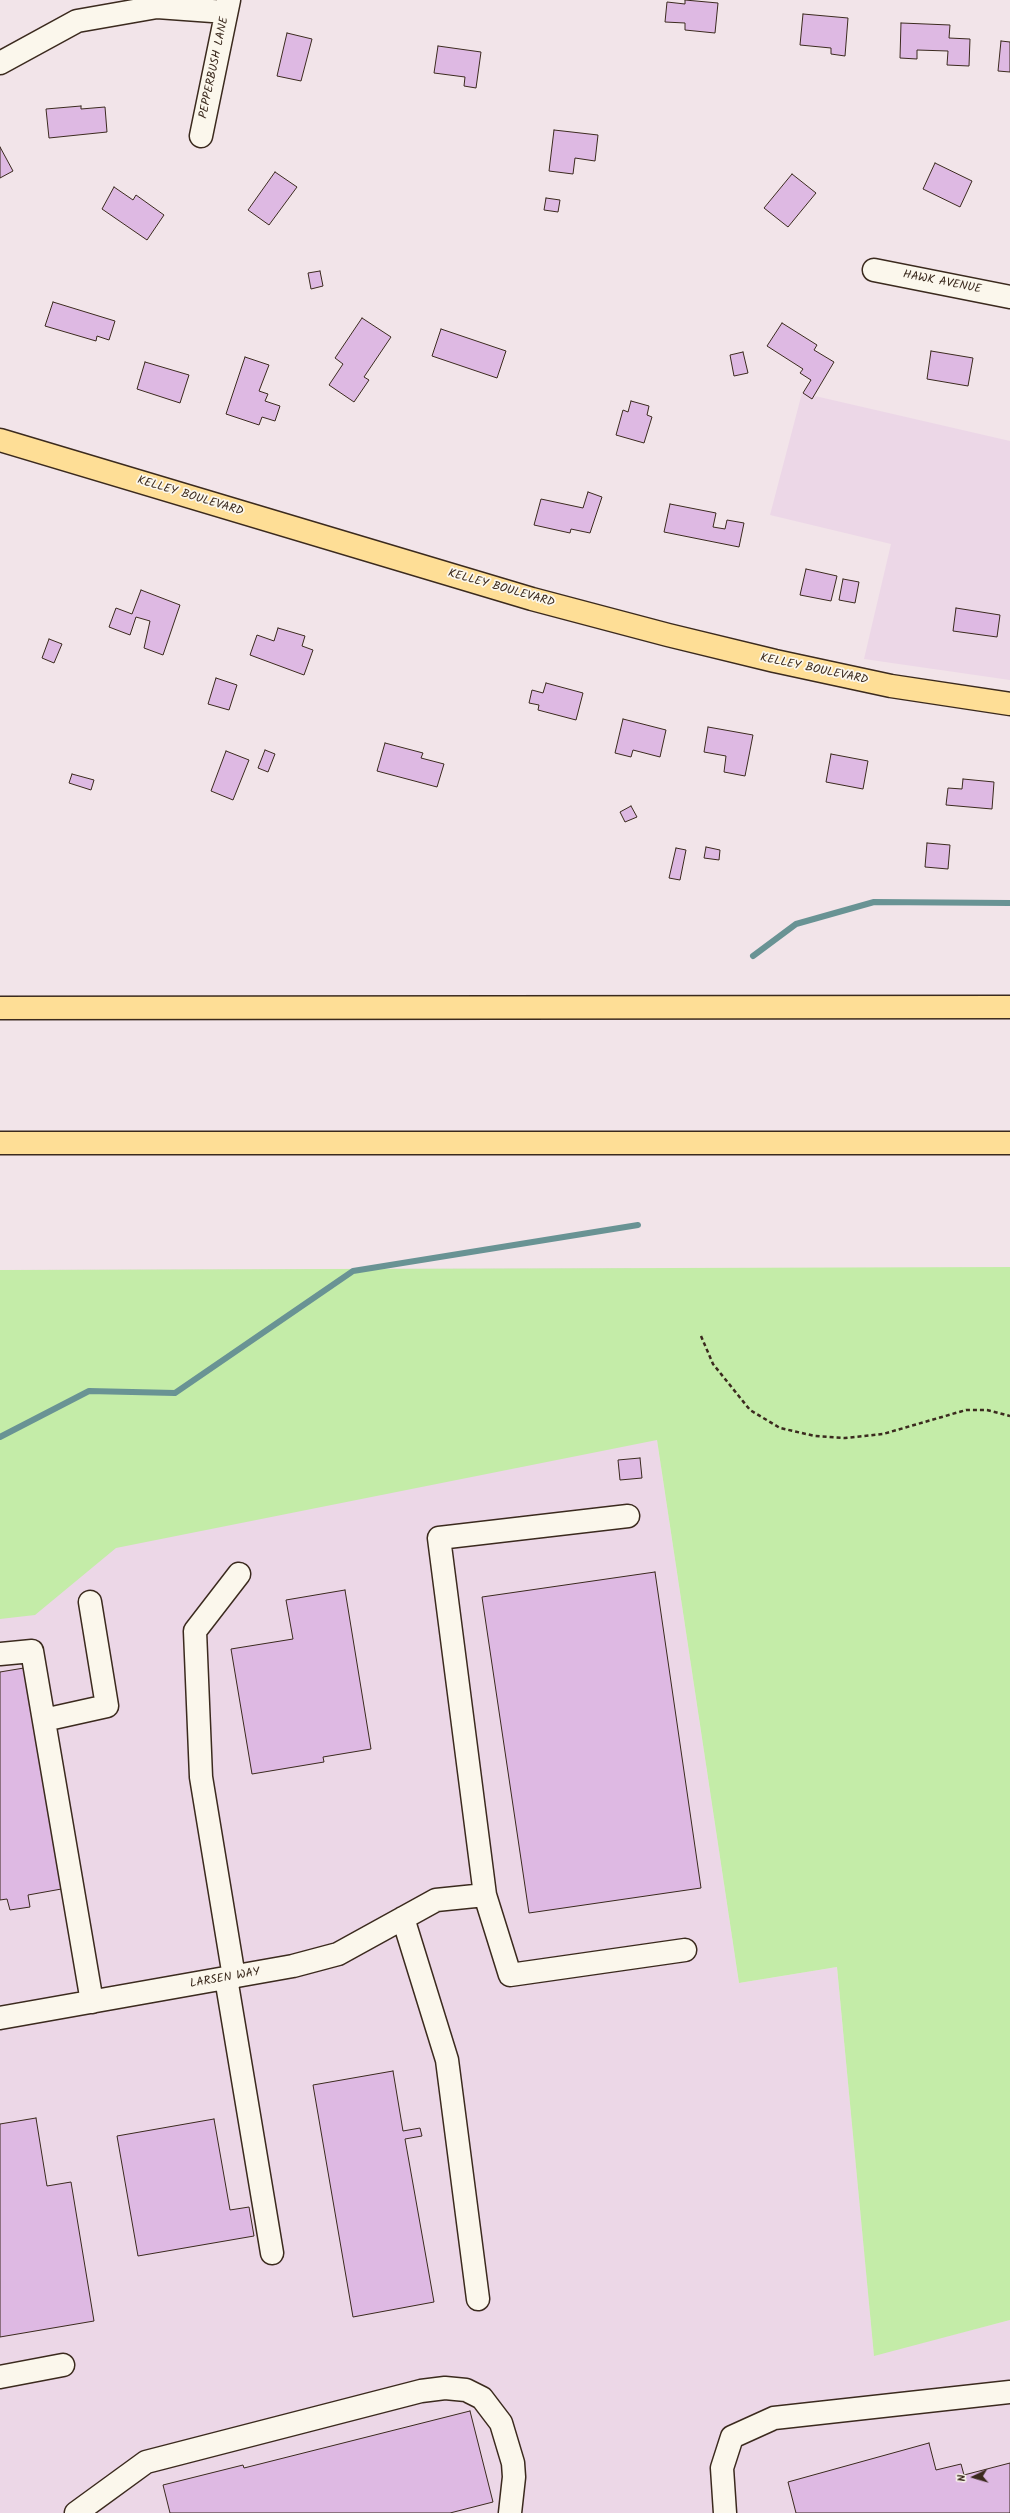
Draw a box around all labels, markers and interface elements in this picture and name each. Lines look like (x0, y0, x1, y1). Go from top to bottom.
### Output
street label: PEPPERBUSH LANE (197, 16, 233, 120)
street label: HAWK AVENUE (902, 268, 982, 298)
street label: KELLEY BOULEVARD (135, 474, 245, 520)
street label: KELLEY BOULEVARD (446, 567, 556, 611)
street label: KELLEY BOULEVARD (759, 652, 869, 688)
street label: LARSEN WAY (189, 1966, 261, 1992)
north arrow (954, 2457, 994, 2497)
text: N (953, 2474, 971, 2482)

